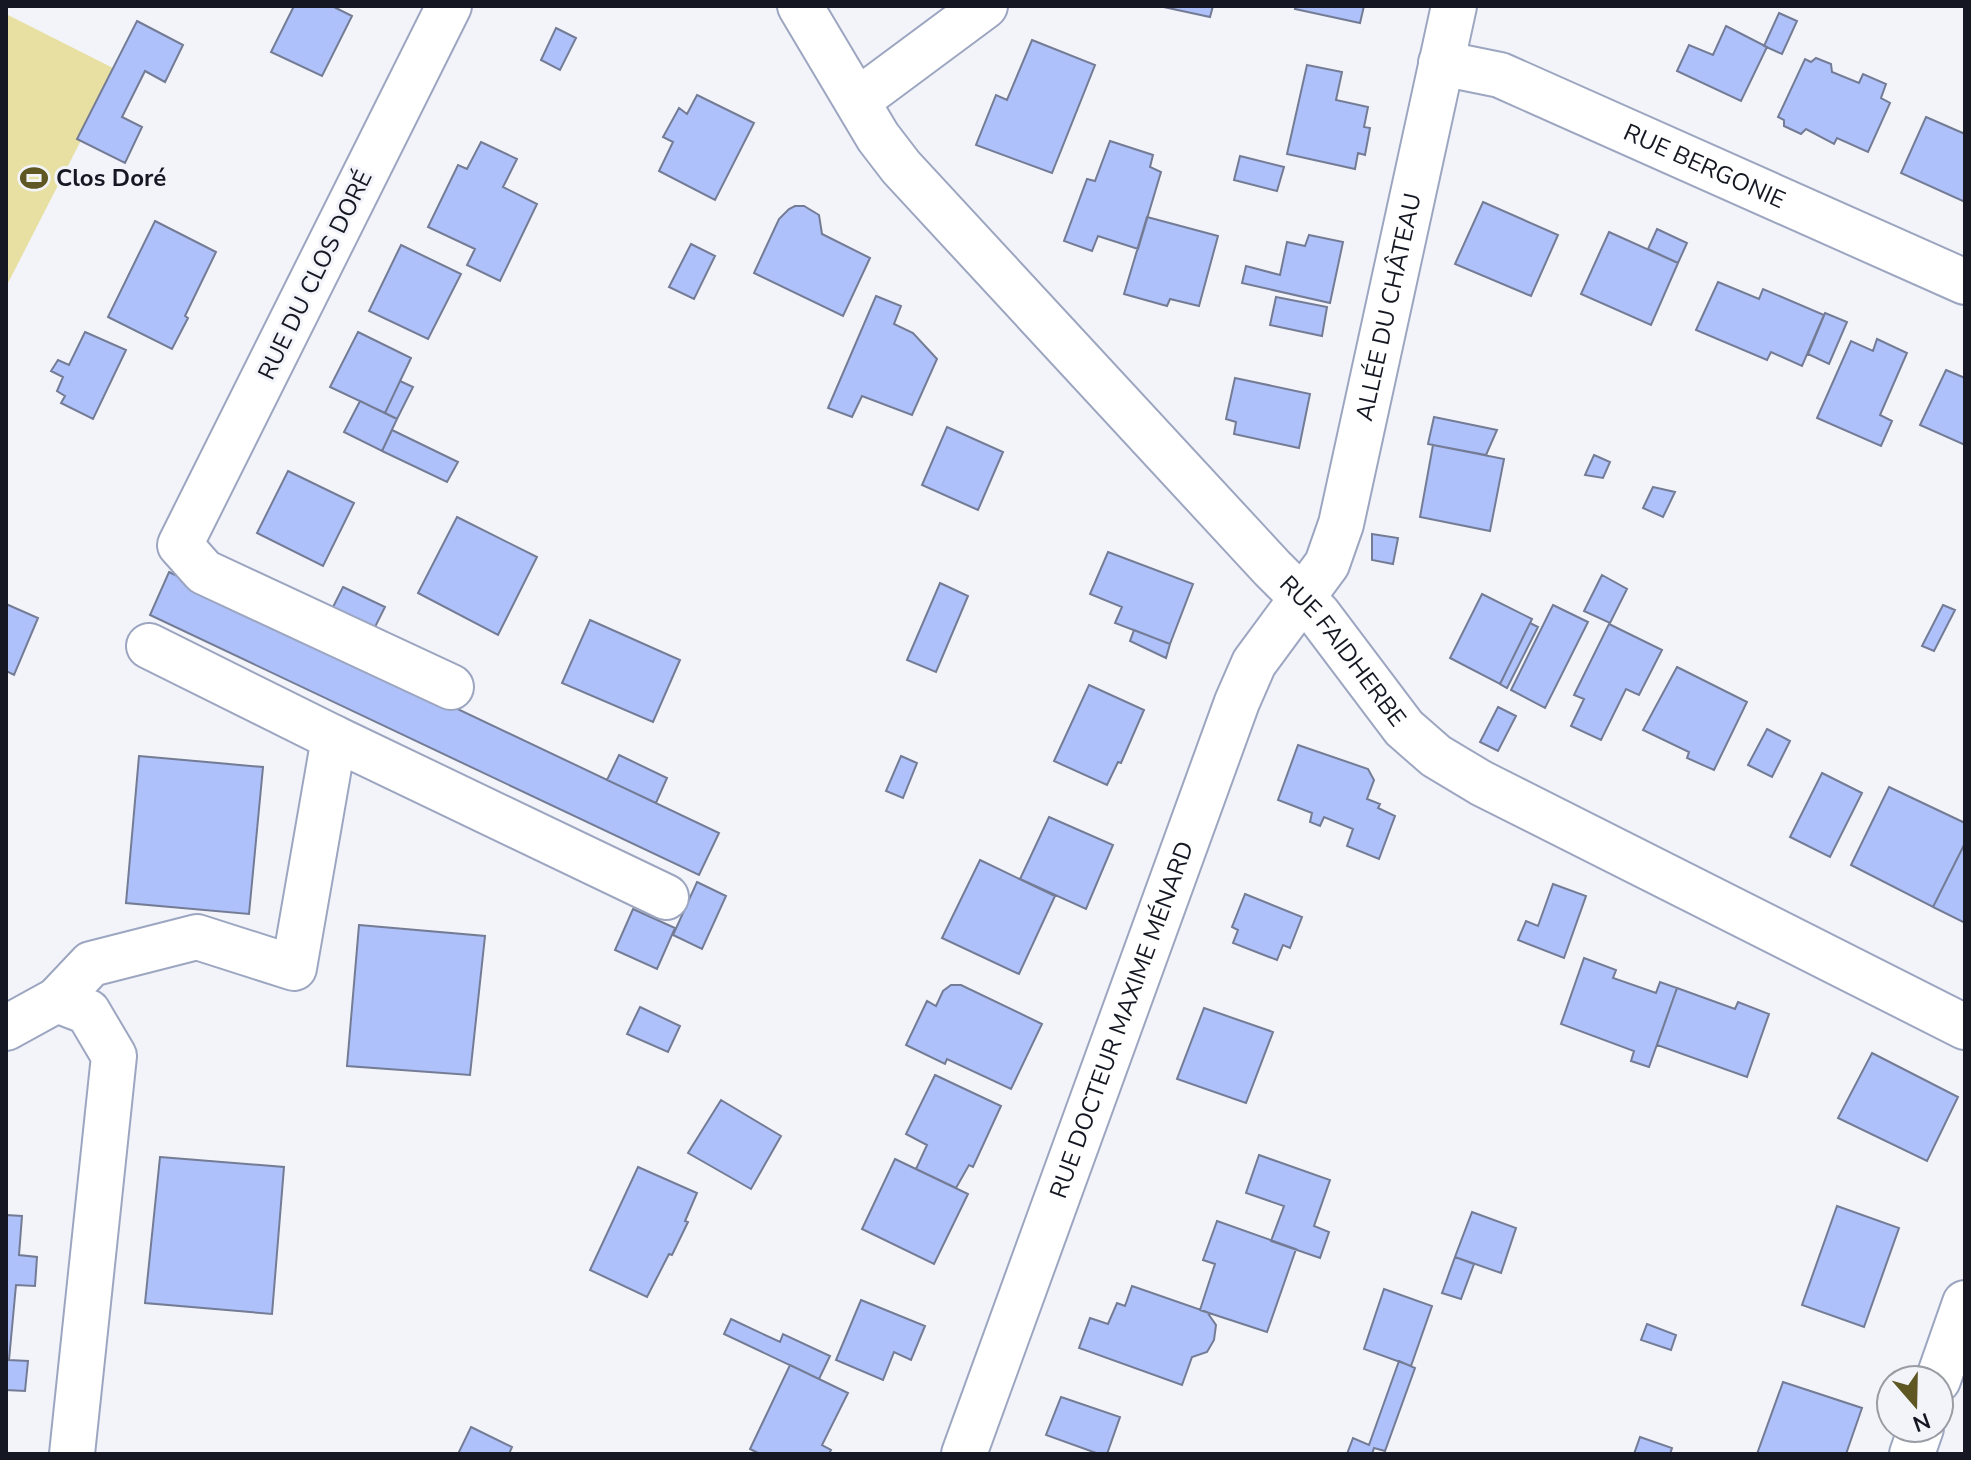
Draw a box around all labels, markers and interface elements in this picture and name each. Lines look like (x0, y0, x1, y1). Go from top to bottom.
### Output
street label: RUE BERGONIE (1619, 116, 1790, 216)
place label: Clos Doré (56, 162, 166, 194)
sports icon: Clos Doré (19, 163, 49, 193)
street label: RUE DU CLOS DORÉ (250, 165, 380, 385)
street label: ALLÉE DU CHÂTEAU (1348, 190, 1429, 424)
street label: RUE FAIDHERBE (1272, 568, 1413, 733)
street label: RUE DOCTEUR MAXIME MÉNARD (1042, 837, 1201, 1203)
north arrow (1875, 1364, 1955, 1444)
text: N (1909, 1405, 1934, 1439)

